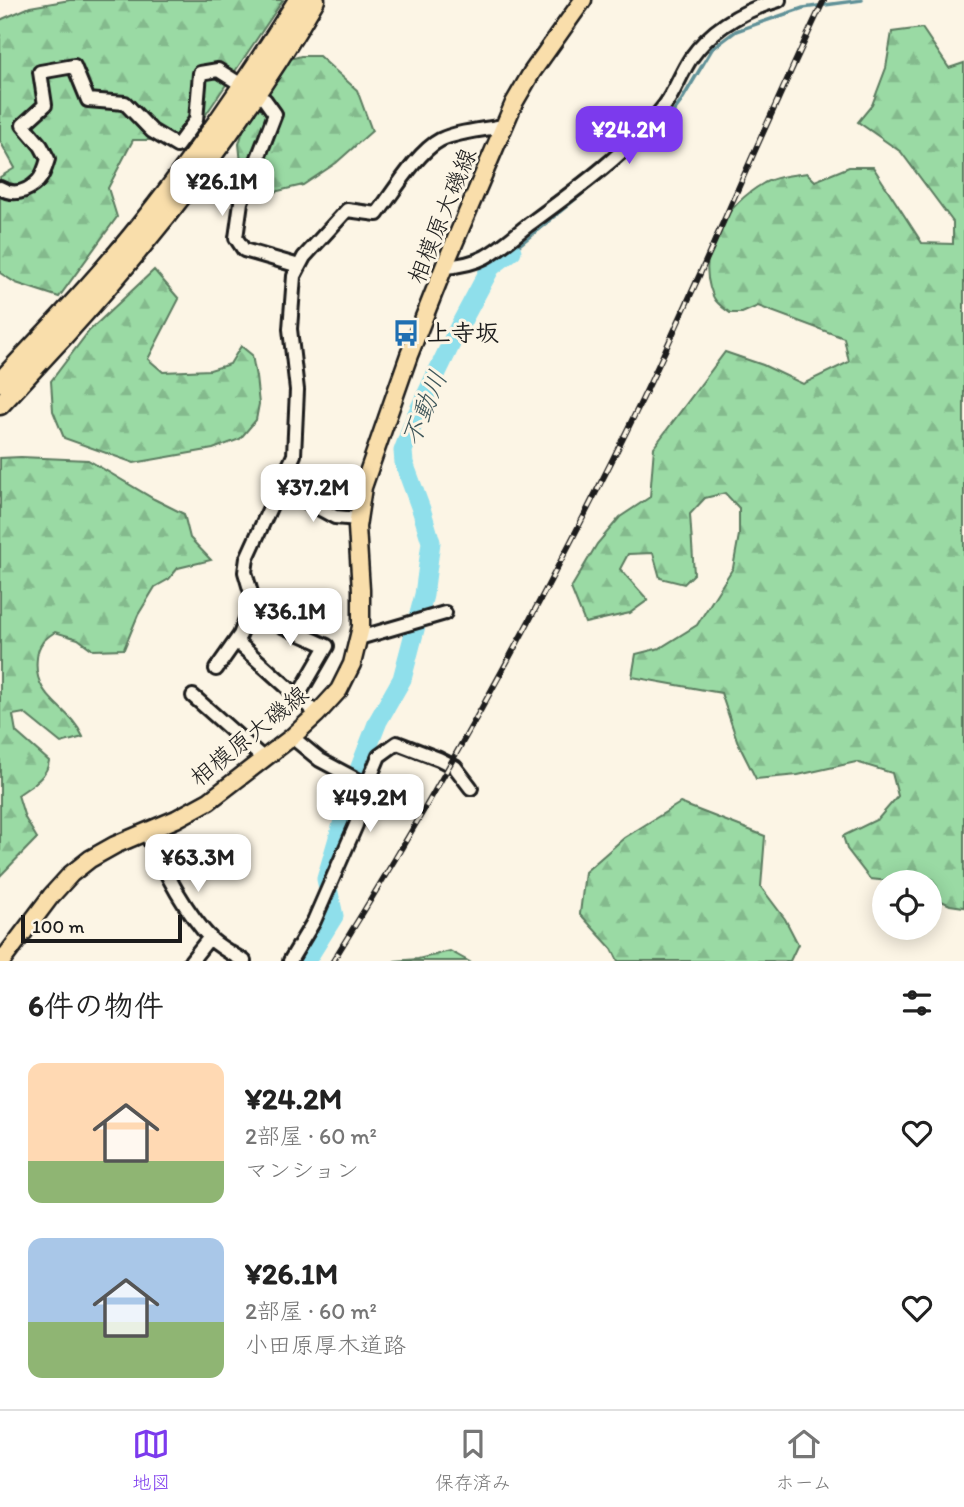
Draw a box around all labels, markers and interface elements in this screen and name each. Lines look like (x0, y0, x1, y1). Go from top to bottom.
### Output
pin: ¥24.2M (572, 106, 686, 166)
text: ¥24.2M (592, 115, 666, 143)
street label: 相模原大磯線 (401, 144, 482, 288)
pin: ¥26.1M (165, 158, 279, 218)
text: ¥26.1M (186, 167, 258, 195)
bus stop icon: 上寺坂 (391, 318, 421, 348)
place label: 上寺坂 (427, 318, 499, 347)
water label: 不動川 (394, 366, 454, 450)
pin: ¥37.2M (256, 464, 370, 524)
text: ¥37.2M (277, 473, 349, 501)
pin: ¥36.1M (233, 588, 347, 648)
text: ¥36.1M (254, 597, 326, 625)
street label: 相模原大磯線 (184, 679, 314, 792)
pin: ¥49.2M (313, 774, 427, 834)
text: ¥49.2M (333, 783, 407, 811)
pin: ¥63.3M (141, 834, 255, 894)
text: ¥63.3M (161, 843, 235, 871)
map controls (872, 870, 942, 940)
button: locate (872, 870, 942, 940)
scale bar (21, 912, 182, 944)
text: 100 m (32, 915, 84, 938)
icon: filters (898, 984, 936, 1022)
text: 6件の物件 (28, 987, 164, 1024)
text: ¥24.2M (245, 1080, 342, 1117)
icon: home (84, 1091, 168, 1175)
icon: heart (898, 1114, 936, 1152)
text: 2部屋 · 60 m² (245, 1122, 377, 1150)
text: マンション (245, 1156, 359, 1184)
text: ¥26.1M (245, 1255, 338, 1292)
icon: home (84, 1266, 168, 1350)
icon: heart (898, 1289, 936, 1327)
text: 2部屋 · 60 m² (245, 1297, 377, 1325)
text: 小田原厚木道路 (245, 1331, 406, 1359)
tab: 地図 (132, 1425, 170, 1494)
tab: 保存済み (435, 1425, 511, 1494)
tab: ホーム (775, 1425, 832, 1494)

